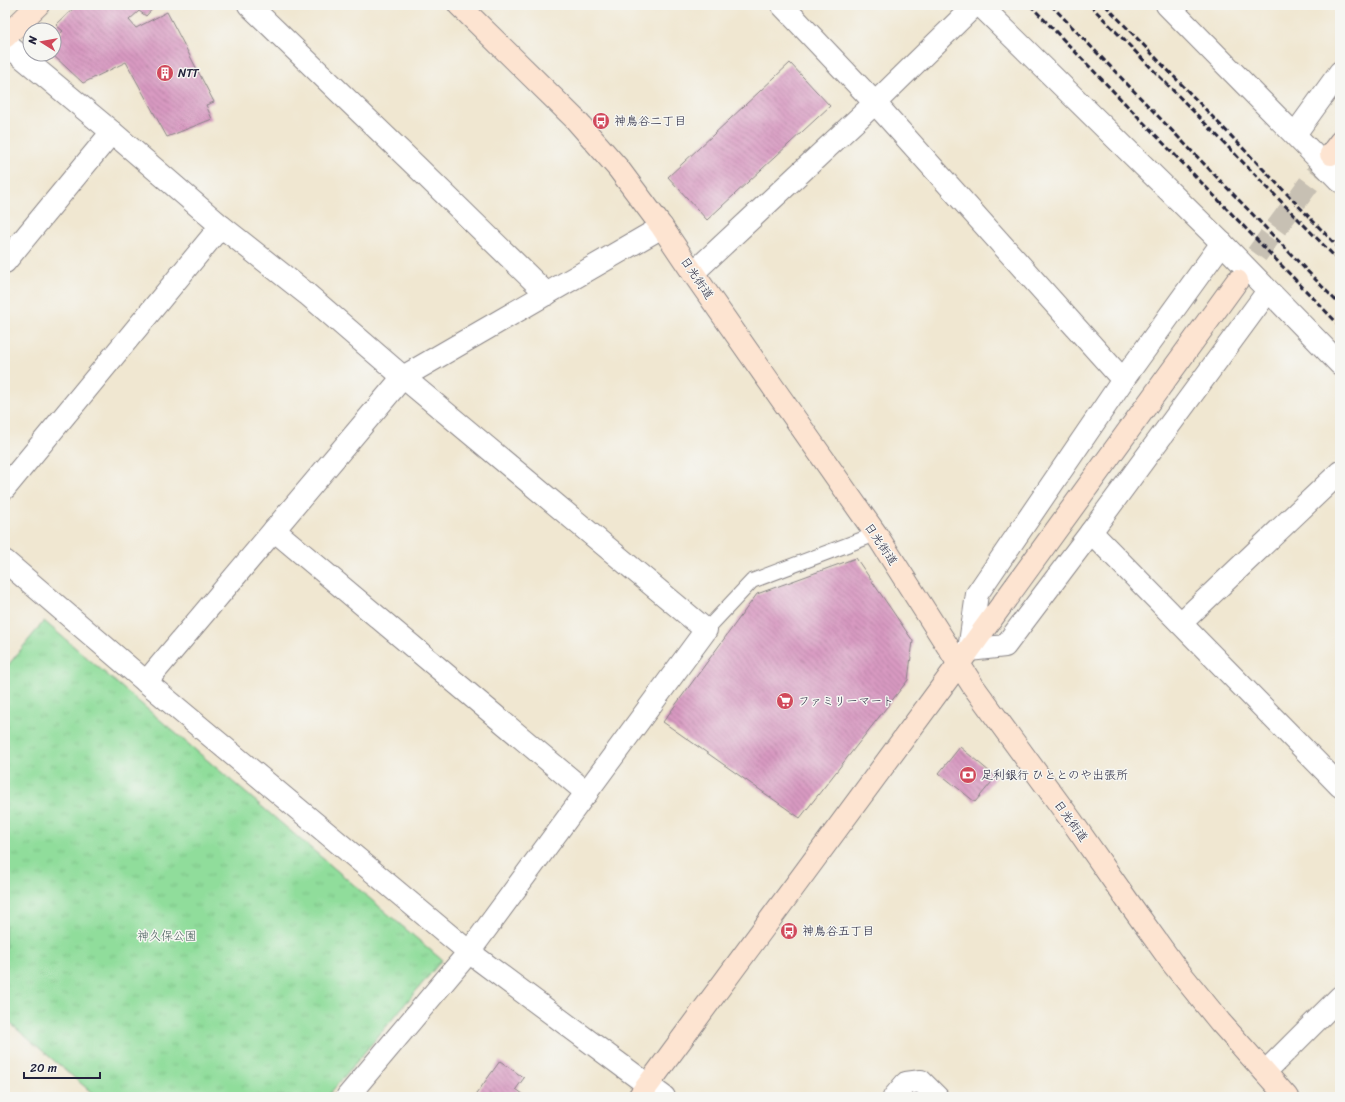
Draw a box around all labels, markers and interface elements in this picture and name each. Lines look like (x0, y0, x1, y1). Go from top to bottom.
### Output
north arrow (22, 22, 62, 62)
text: N (22, 34, 43, 47)
place label: NTT (178, 62, 200, 84)
building icon: NTT (155, 63, 175, 83)
place label: 神鳥谷二丁目 (614, 110, 686, 132)
bus stop icon: 神鳥谷二丁目 (591, 111, 611, 131)
street label: 日光街道 (674, 252, 720, 304)
street label: 日光街道 (858, 518, 904, 570)
place label: ファミリーマート (798, 690, 894, 712)
supermarket icon: ファミリーマート (775, 691, 795, 711)
place label: 足利銀行 ひととのや出張所 (981, 764, 1128, 786)
bank icon: 足利銀行 ひととのや出張所 (958, 765, 978, 785)
street label: 日光街道 (1048, 795, 1094, 847)
place label: 神鳥谷五丁目 (802, 920, 874, 942)
bus stop icon: 神鳥谷五丁目 (779, 921, 799, 941)
park label: 神久保公園 (137, 925, 197, 947)
scale bar (24, 1054, 100, 1080)
text: 20 m (30, 1057, 57, 1079)

